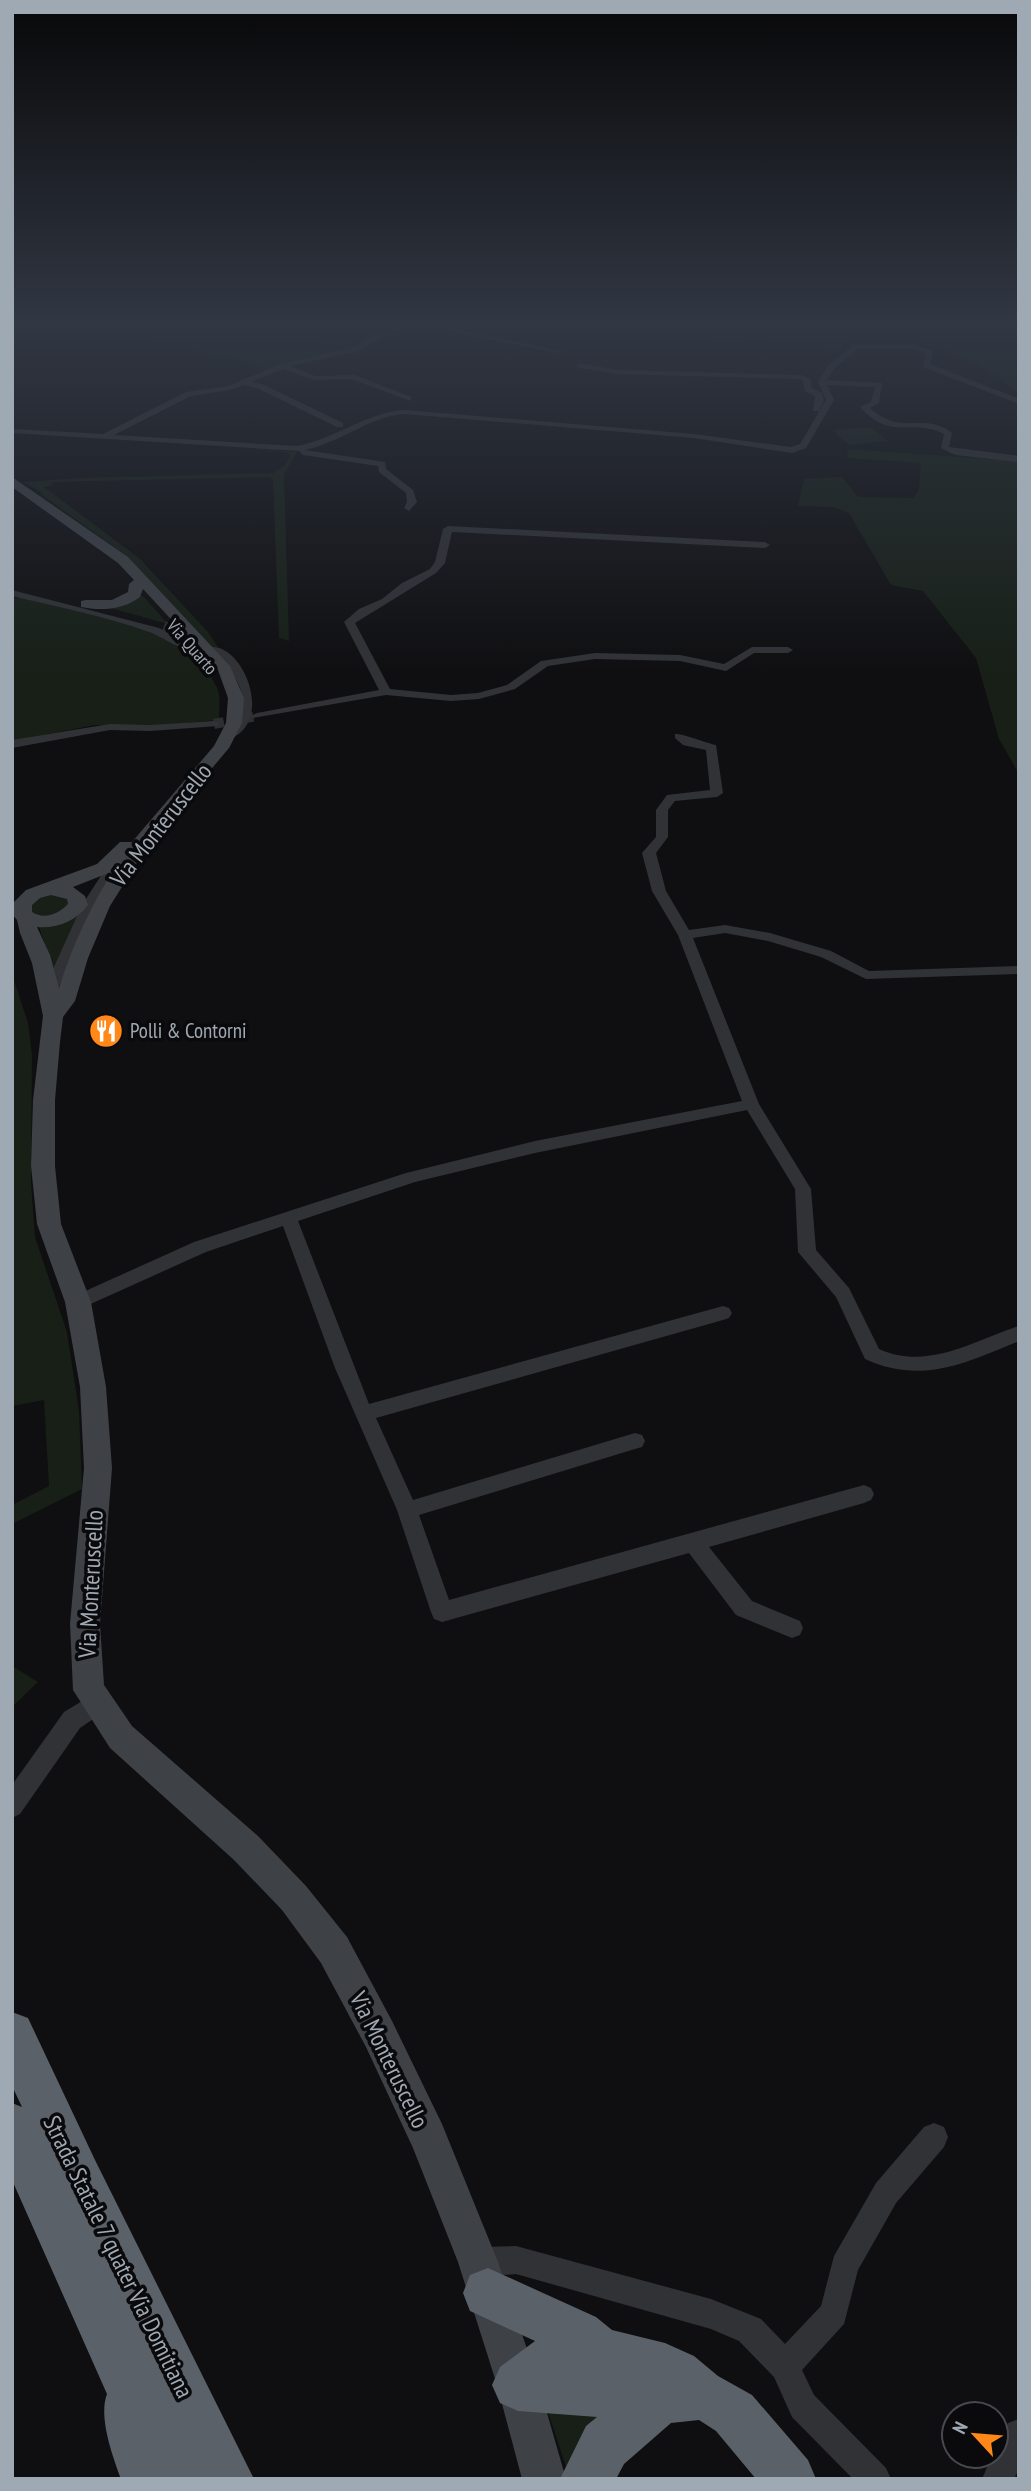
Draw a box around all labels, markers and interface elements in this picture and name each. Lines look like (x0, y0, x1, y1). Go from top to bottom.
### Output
street label: Via Quarto (161, 613, 223, 679)
street label: Via Monteruscello (102, 757, 218, 893)
restaurant icon: Polli & Contorni (87, 1012, 125, 1050)
place label: Polli & Contorni (130, 1017, 247, 1044)
street label: Via Monteruscello (71, 1509, 110, 1660)
street label: Via Monteruscello (343, 1985, 436, 2133)
street label: Strada Statale 7 quater Via Domitiana (36, 2110, 200, 2403)
north arrow (940, 2400, 1010, 2470)
text: N (947, 2418, 973, 2437)

